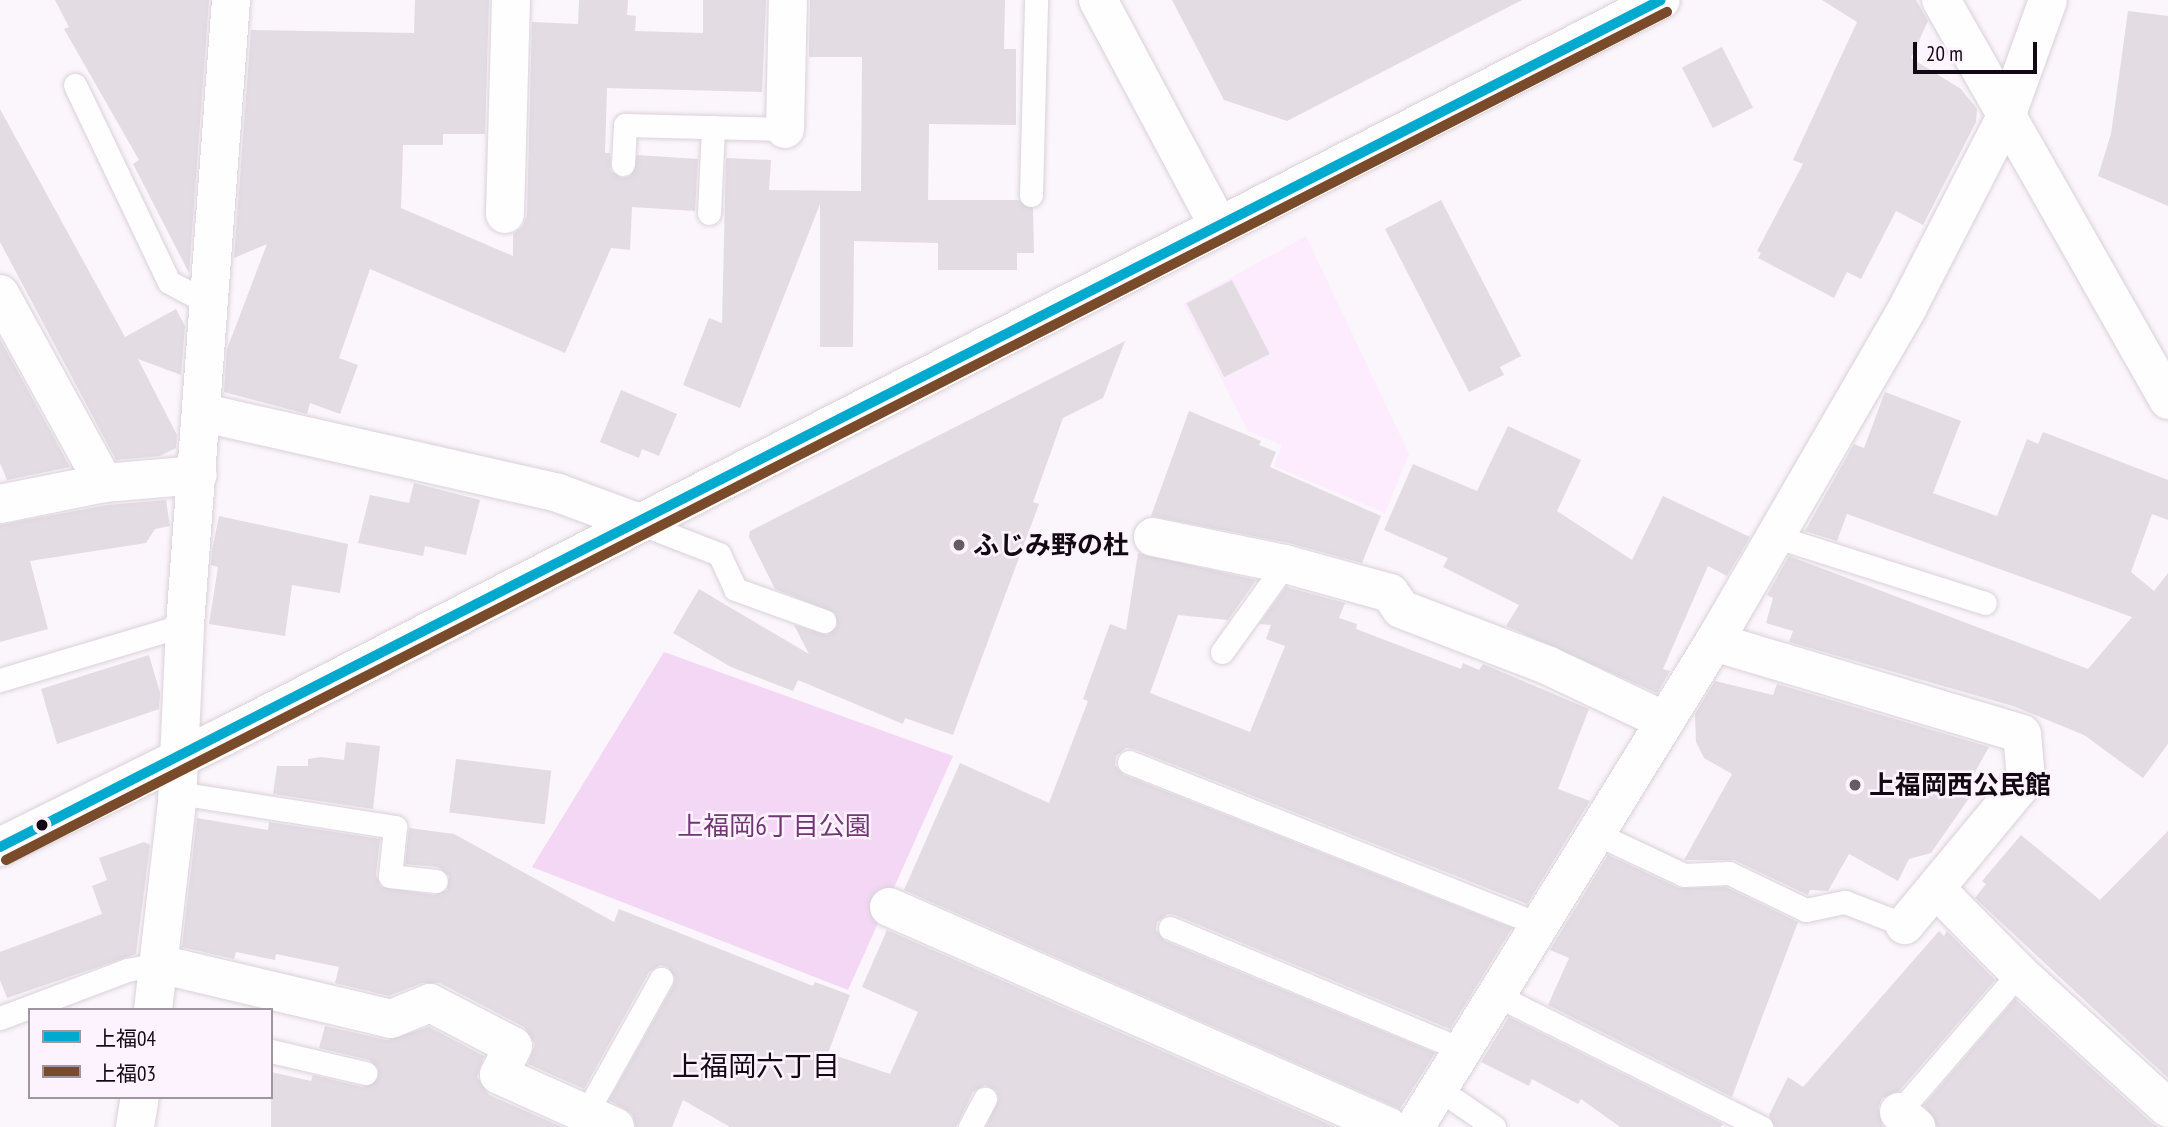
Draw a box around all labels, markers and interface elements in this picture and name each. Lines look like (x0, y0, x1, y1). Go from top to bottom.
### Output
scale bar (1916, 28, 2040, 72)
text: 20 m (1926, 40, 1963, 67)
place label: ふじみ野の杜 (973, 529, 1129, 561)
marker: ふじみ野の杜 (951, 537, 967, 553)
place label: 上福岡西公民館 (1869, 769, 2051, 801)
marker: 上福岡西公民館 (1847, 777, 1863, 793)
park label: 上福岡6丁目公園 (677, 810, 871, 842)
unlabelled marker (35, 818, 49, 832)
legend (28, 1008, 273, 1099)
text: 上福04 (95, 1025, 156, 1052)
district label: 上福岡六丁目 (672, 1049, 840, 1083)
text: 上福03 (95, 1060, 156, 1087)

